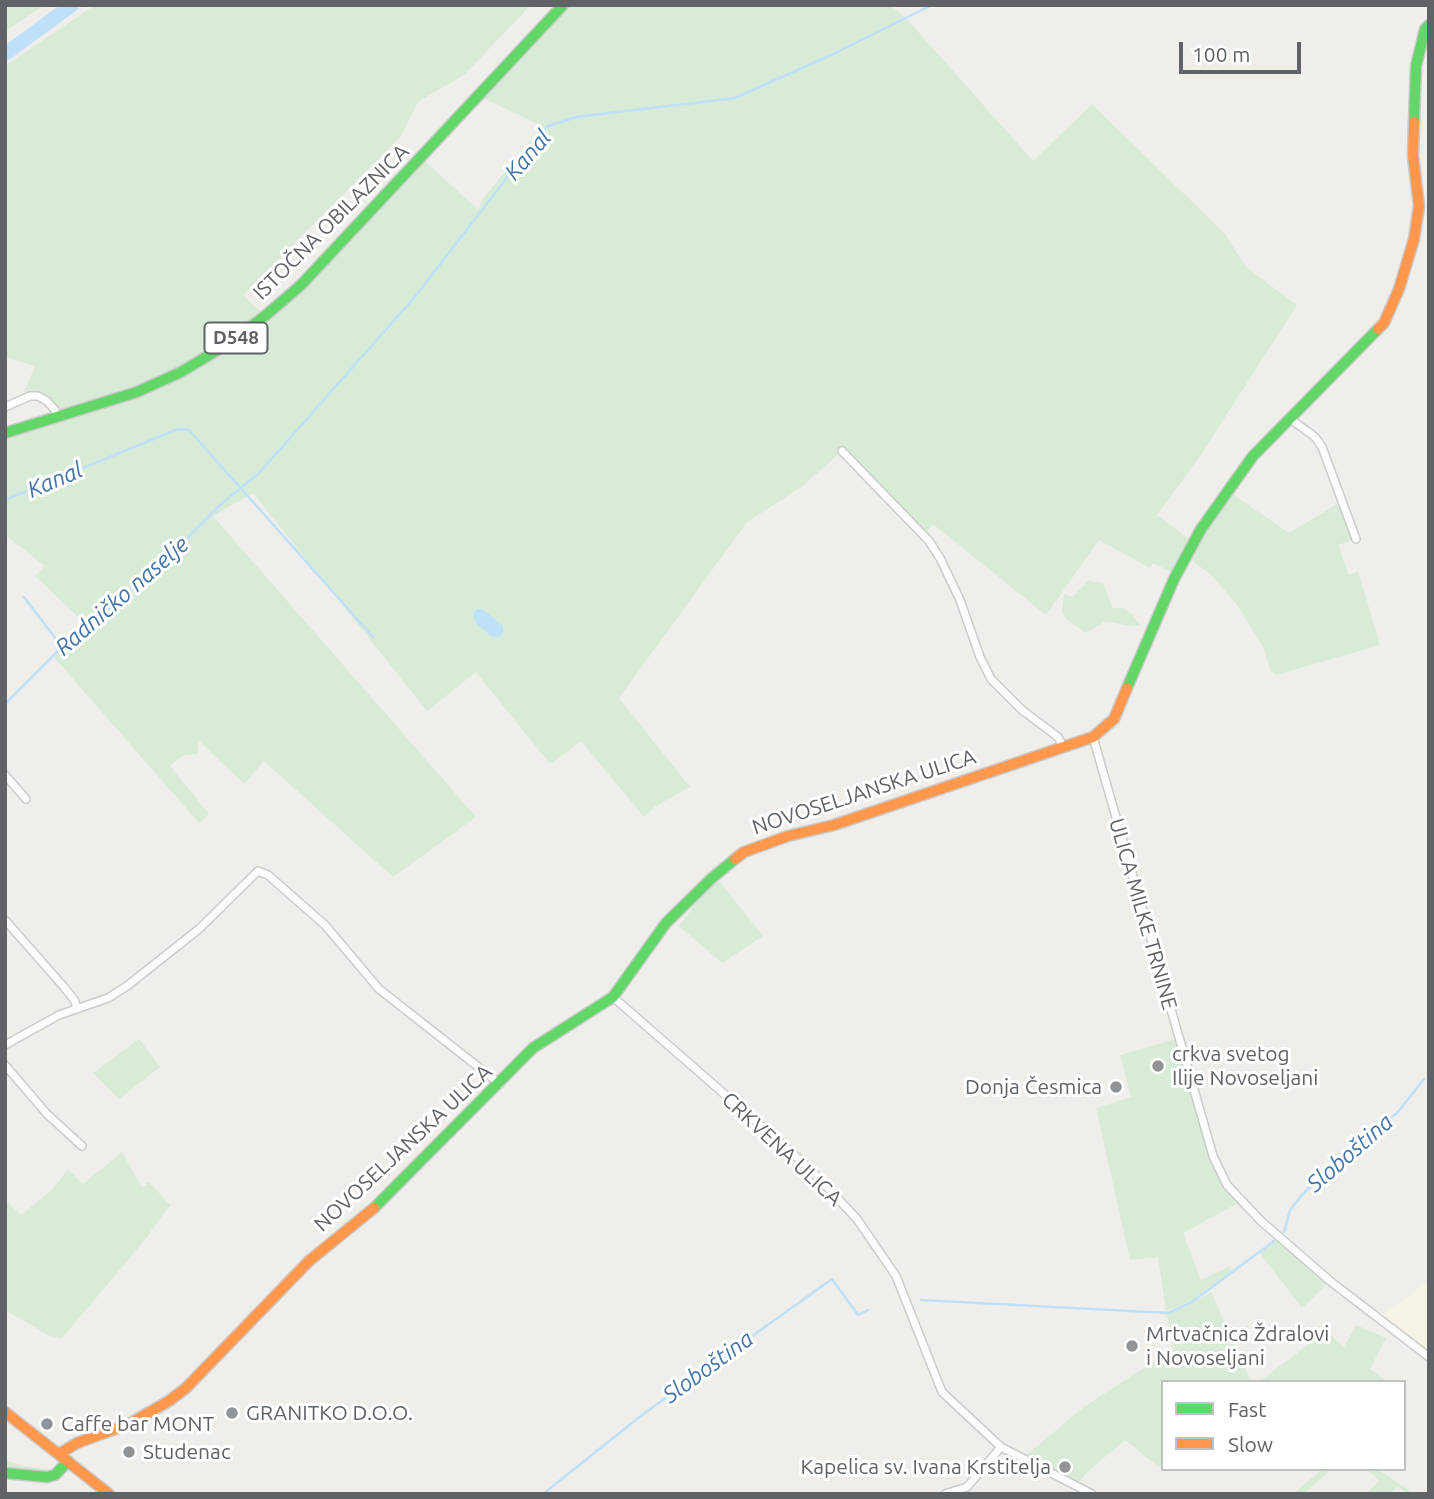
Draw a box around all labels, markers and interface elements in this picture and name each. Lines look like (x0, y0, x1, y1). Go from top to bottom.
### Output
scale bar (1182, 28, 1304, 72)
text: 100 m (1192, 42, 1250, 66)
water label: Kanal (499, 124, 557, 186)
street label: ISTOČNA OBILAZNICA (248, 139, 414, 305)
road number: D548 (204, 322, 268, 354)
water label: Kanal (23, 456, 87, 504)
water label: Radničko naselje (50, 531, 194, 661)
street label: NOVOSELJANSKA ULICA (749, 744, 979, 840)
street label: ULICA MILKE TRNINE (1104, 815, 1182, 1013)
place label: crkva svetog Ilije Novoseljani (1172, 1041, 1318, 1091)
marker: crkva svetog Ilije Novoseljani (1150, 1058, 1166, 1074)
street label: NOVOSELJANSKA ULICA (309, 1059, 497, 1237)
place label: Donja Česmica (965, 1074, 1102, 1100)
marker: Donja Česmica (1108, 1079, 1124, 1095)
street label: CRKVENA ULICA (717, 1087, 847, 1211)
water label: Sloboština (1301, 1108, 1399, 1198)
place label: Mrtvačnica Ždralovi i Novoseljani (1146, 1321, 1329, 1371)
water label: Sloboština (657, 1325, 759, 1409)
marker: Mrtvačnica Ždralovi i Novoseljani (1124, 1338, 1140, 1354)
legend (1161, 1380, 1406, 1471)
text: Fast (1228, 1397, 1266, 1421)
place label: GRANITKO D.O.O. (246, 1400, 413, 1426)
marker: GRANITKO D.O.O. (224, 1405, 240, 1421)
place label: Caffe bar MONT (61, 1411, 214, 1437)
marker: Caffe bar MONT (39, 1416, 55, 1432)
text: Slow (1228, 1432, 1273, 1456)
place label: Studenac (143, 1439, 231, 1465)
marker: Studenac (121, 1444, 137, 1460)
place label: Kapelica sv. Ivana Krstitelja (800, 1454, 1051, 1480)
marker: Kapelica sv. Ivana Krstitelja (1057, 1459, 1073, 1475)

